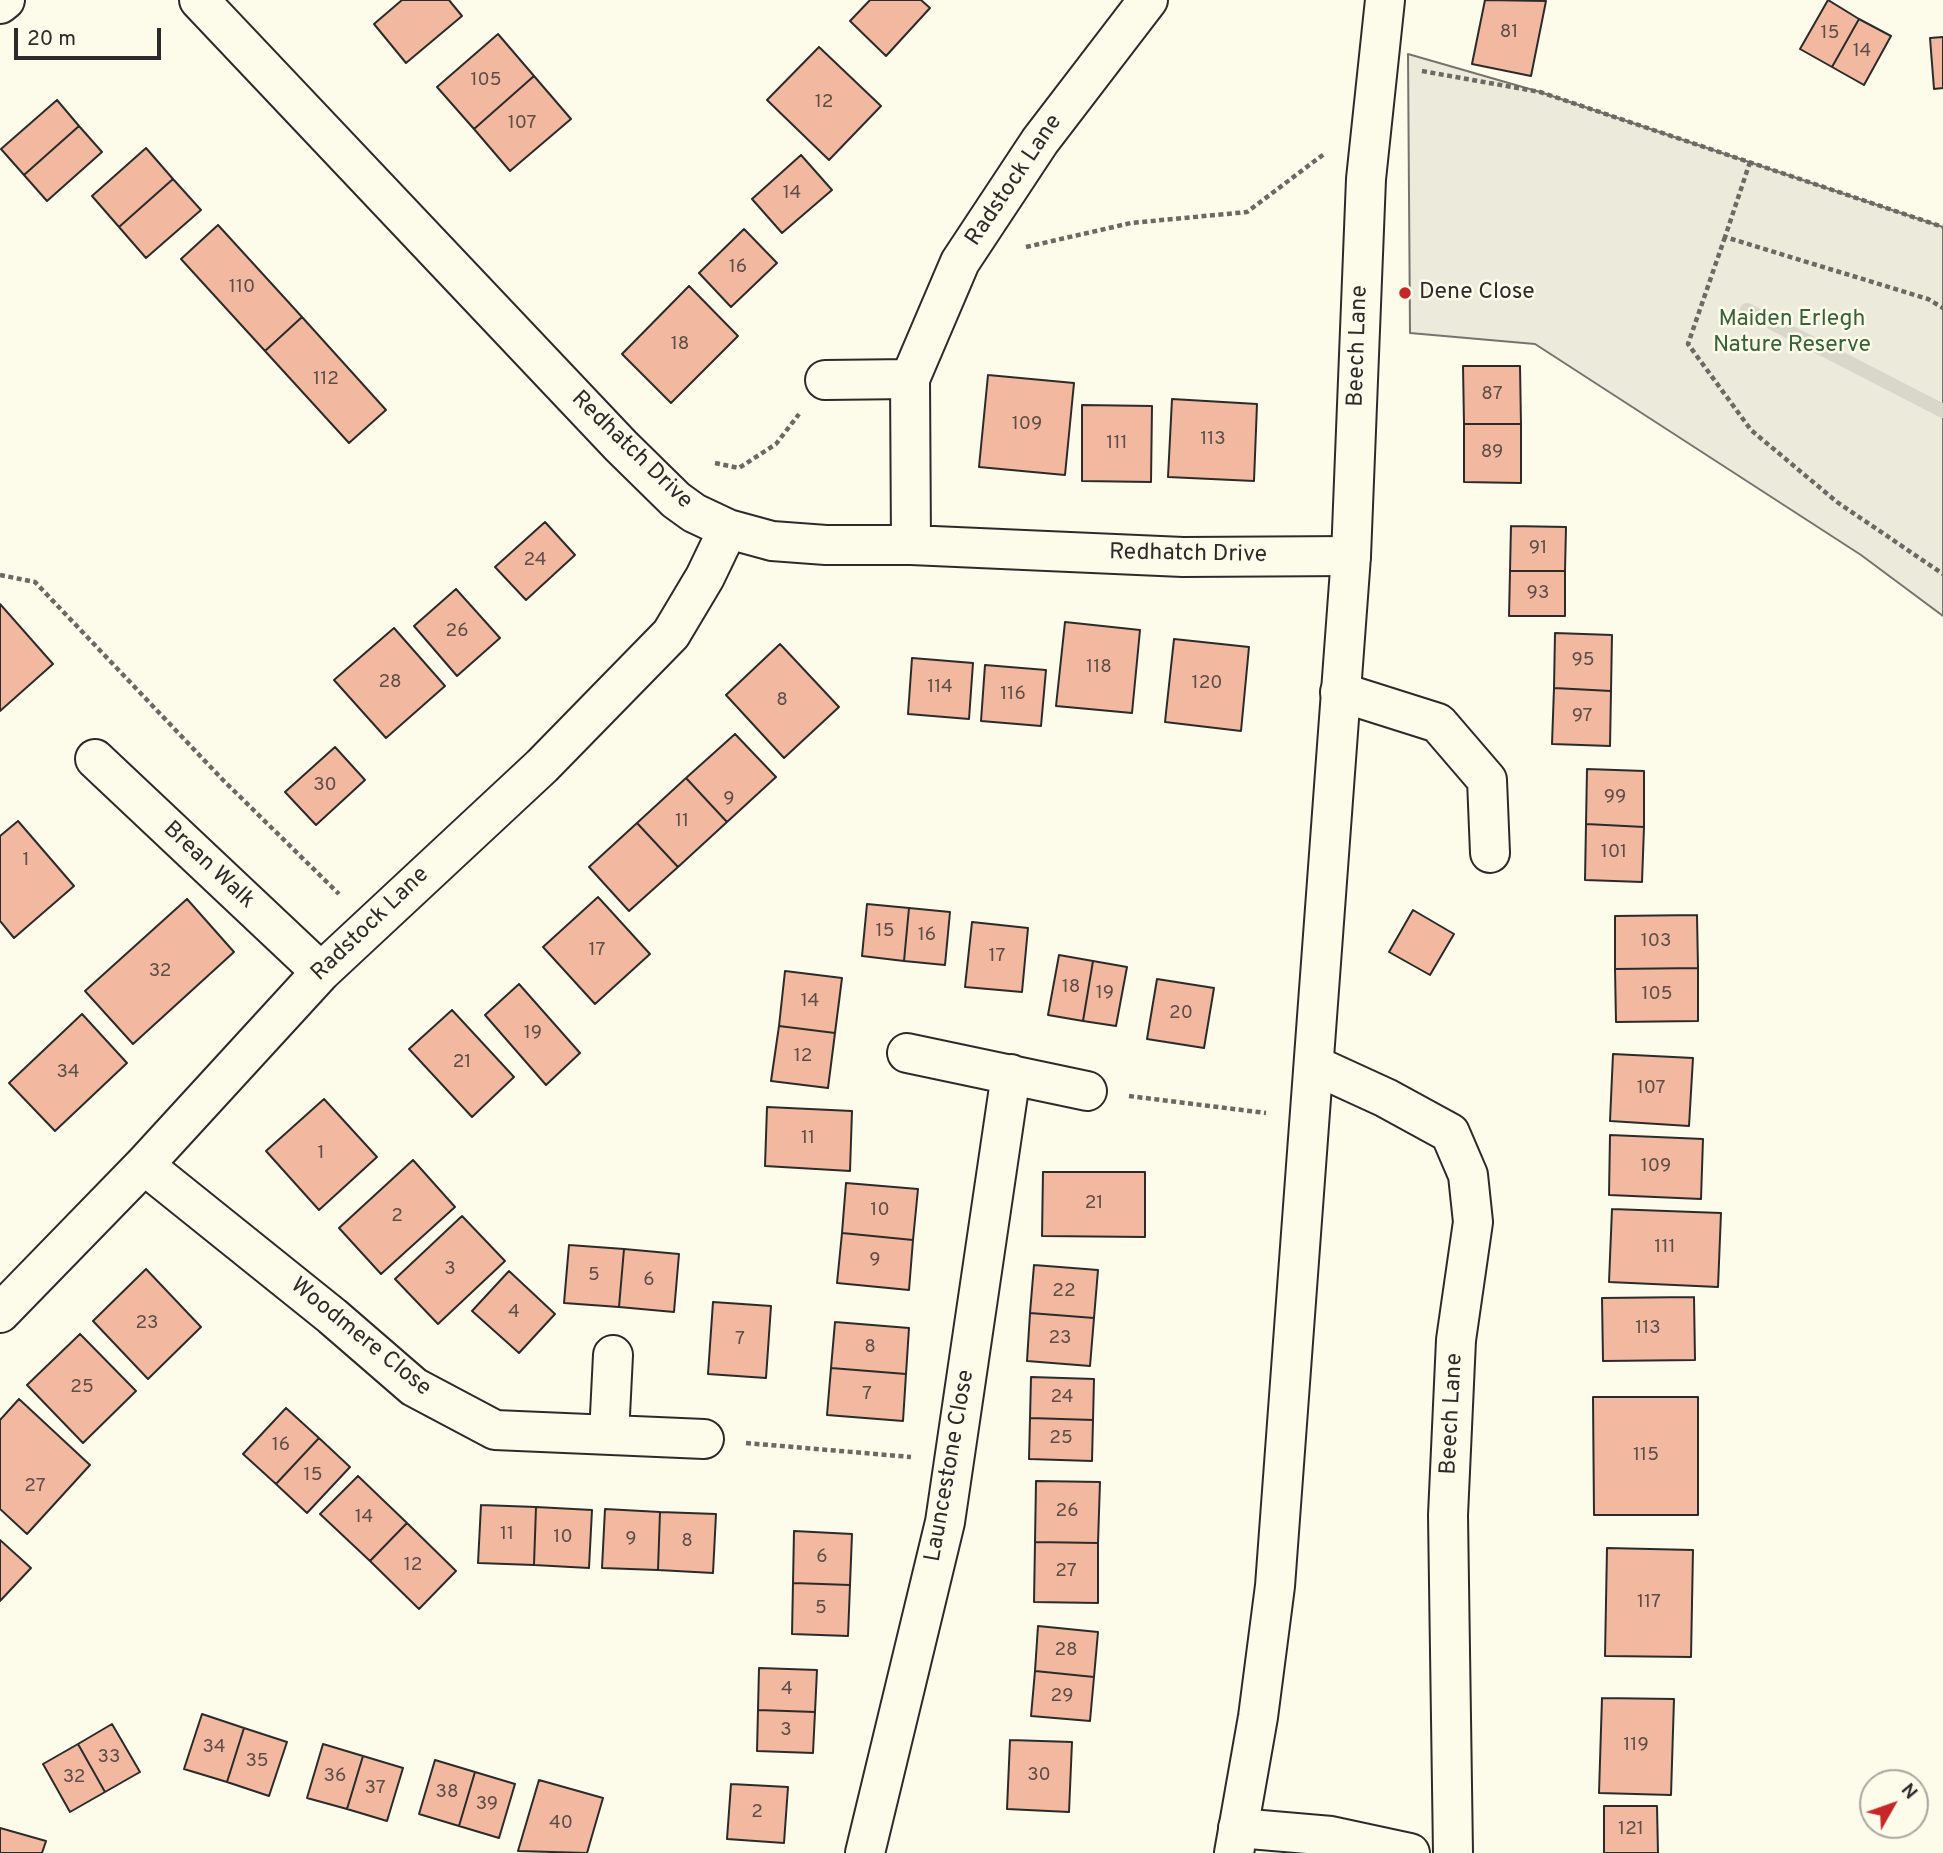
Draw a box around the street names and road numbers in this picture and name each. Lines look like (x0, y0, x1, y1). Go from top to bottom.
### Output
street label: Radstock Lane (961, 110, 1069, 252)
street label: Beech Lane (1343, 285, 1375, 407)
street label: Redhatch Drive (565, 386, 697, 516)
street label: Redhatch Drive (1109, 540, 1267, 570)
street label: Brean Walk (156, 816, 260, 916)
street label: Radstock Lane (306, 862, 436, 988)
street label: Woodmere Close (284, 1273, 436, 1403)
street label: Beech Lane (1436, 1353, 1470, 1475)
street label: Launcestone Close (921, 1368, 981, 1564)

